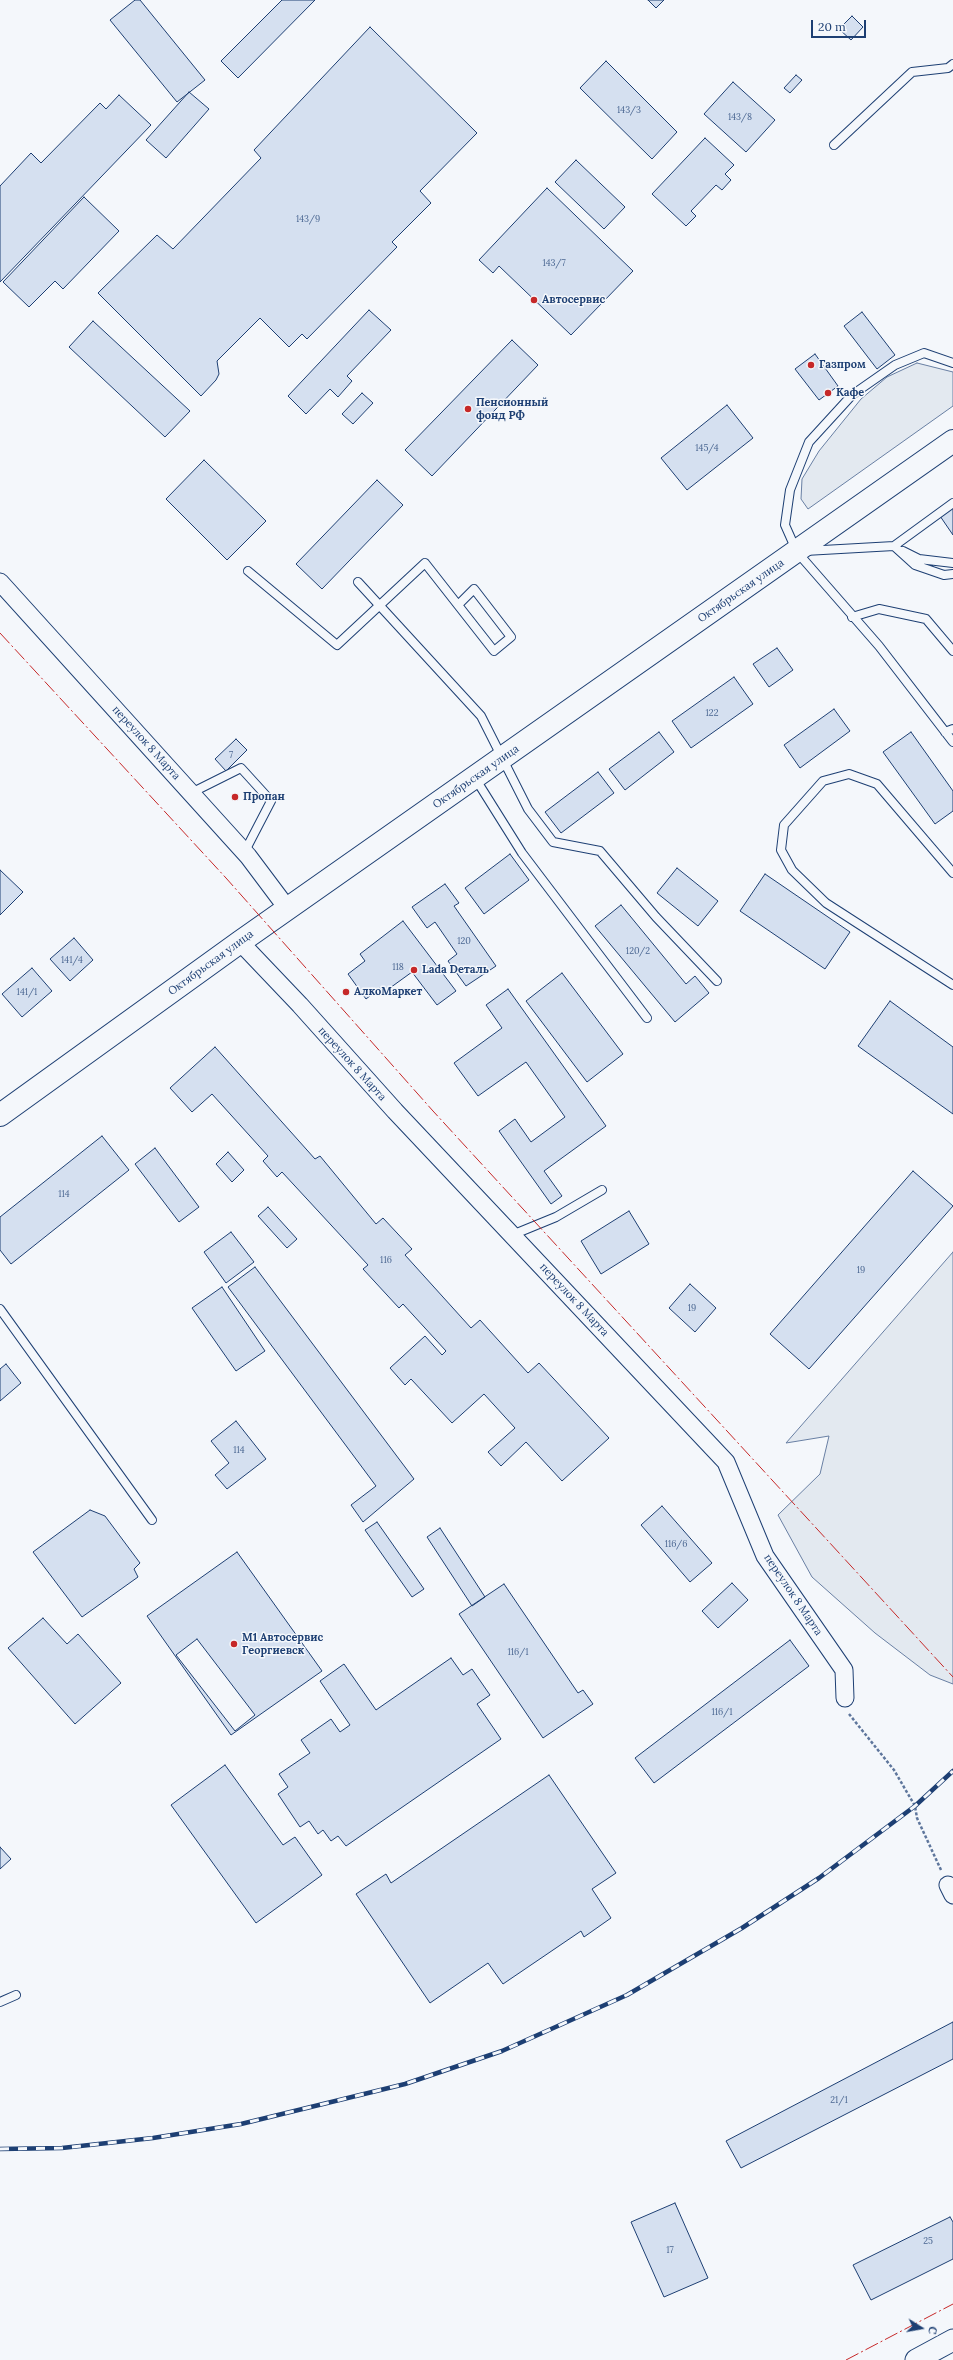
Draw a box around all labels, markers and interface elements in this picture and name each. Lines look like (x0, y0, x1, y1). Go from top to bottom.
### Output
scale bar (813, 12, 868, 38)
text: 20 m (818, 19, 846, 34)
house number: 143/3 (617, 105, 641, 115)
house number: 143/8 (728, 112, 752, 122)
house number: 143/9 (296, 214, 320, 224)
house number: 143/7 (542, 258, 566, 268)
place label: Автосервис (542, 293, 605, 307)
marker: Автосервис (529, 295, 539, 305)
place label: Газпром (819, 358, 866, 372)
marker: Газпром (806, 360, 816, 370)
place label: Кафе (836, 386, 864, 400)
marker: Кафе (823, 388, 833, 398)
place label: Пенсионный фонд РФ (476, 396, 548, 422)
marker: Пенсионный фонд РФ (463, 404, 473, 414)
house number: 145/4 (695, 443, 719, 453)
street label: Октябрьская улица (695, 556, 787, 626)
street label: переулок 8 Марта (109, 703, 183, 783)
house number: 122 (706, 708, 718, 718)
street label: Октябрьская улица (430, 742, 522, 812)
house number: 7 (229, 750, 233, 760)
place label: Пропан (243, 790, 285, 804)
marker: Пропан (230, 792, 240, 802)
street label: Октябрьская улица (166, 928, 256, 998)
house number: 120 (457, 936, 471, 946)
house number: 120/2 (626, 946, 650, 956)
house number: 141/4 (61, 955, 83, 965)
house number: 118 (392, 962, 404, 972)
place label: Lada Dеталь (422, 963, 489, 977)
marker: Lada Dеталь (409, 965, 419, 975)
place label: АлкоМаркет (354, 985, 422, 999)
house number: 141/1 (17, 987, 37, 997)
marker: АлкоМаркет (341, 987, 351, 997)
street label: переулок 8 Марта (315, 1024, 389, 1104)
house number: 114 (58, 1189, 70, 1199)
house number: 116 (380, 1255, 392, 1265)
street label: переулок 8 Марта (537, 1261, 611, 1339)
house number: 19 (857, 1265, 865, 1275)
house number: 19 (688, 1303, 696, 1313)
house number: 114 (233, 1445, 245, 1455)
house number: 116/6 (665, 1539, 687, 1549)
street label: переулок 8 Марта (761, 1552, 825, 1638)
place label: М1 Автосервис Георгиевск (242, 1631, 323, 1657)
marker: М1 Автосервис Георгиевск (229, 1639, 239, 1649)
house number: 116/1 (508, 1647, 528, 1657)
house number: 116/1 (712, 1707, 732, 1717)
house number: 21/1 (830, 2095, 848, 2105)
house number: 25 (923, 2236, 933, 2246)
house number: 17 (666, 2245, 674, 2255)
north arrow (901, 2308, 941, 2348)
text: С (925, 2325, 940, 2335)

